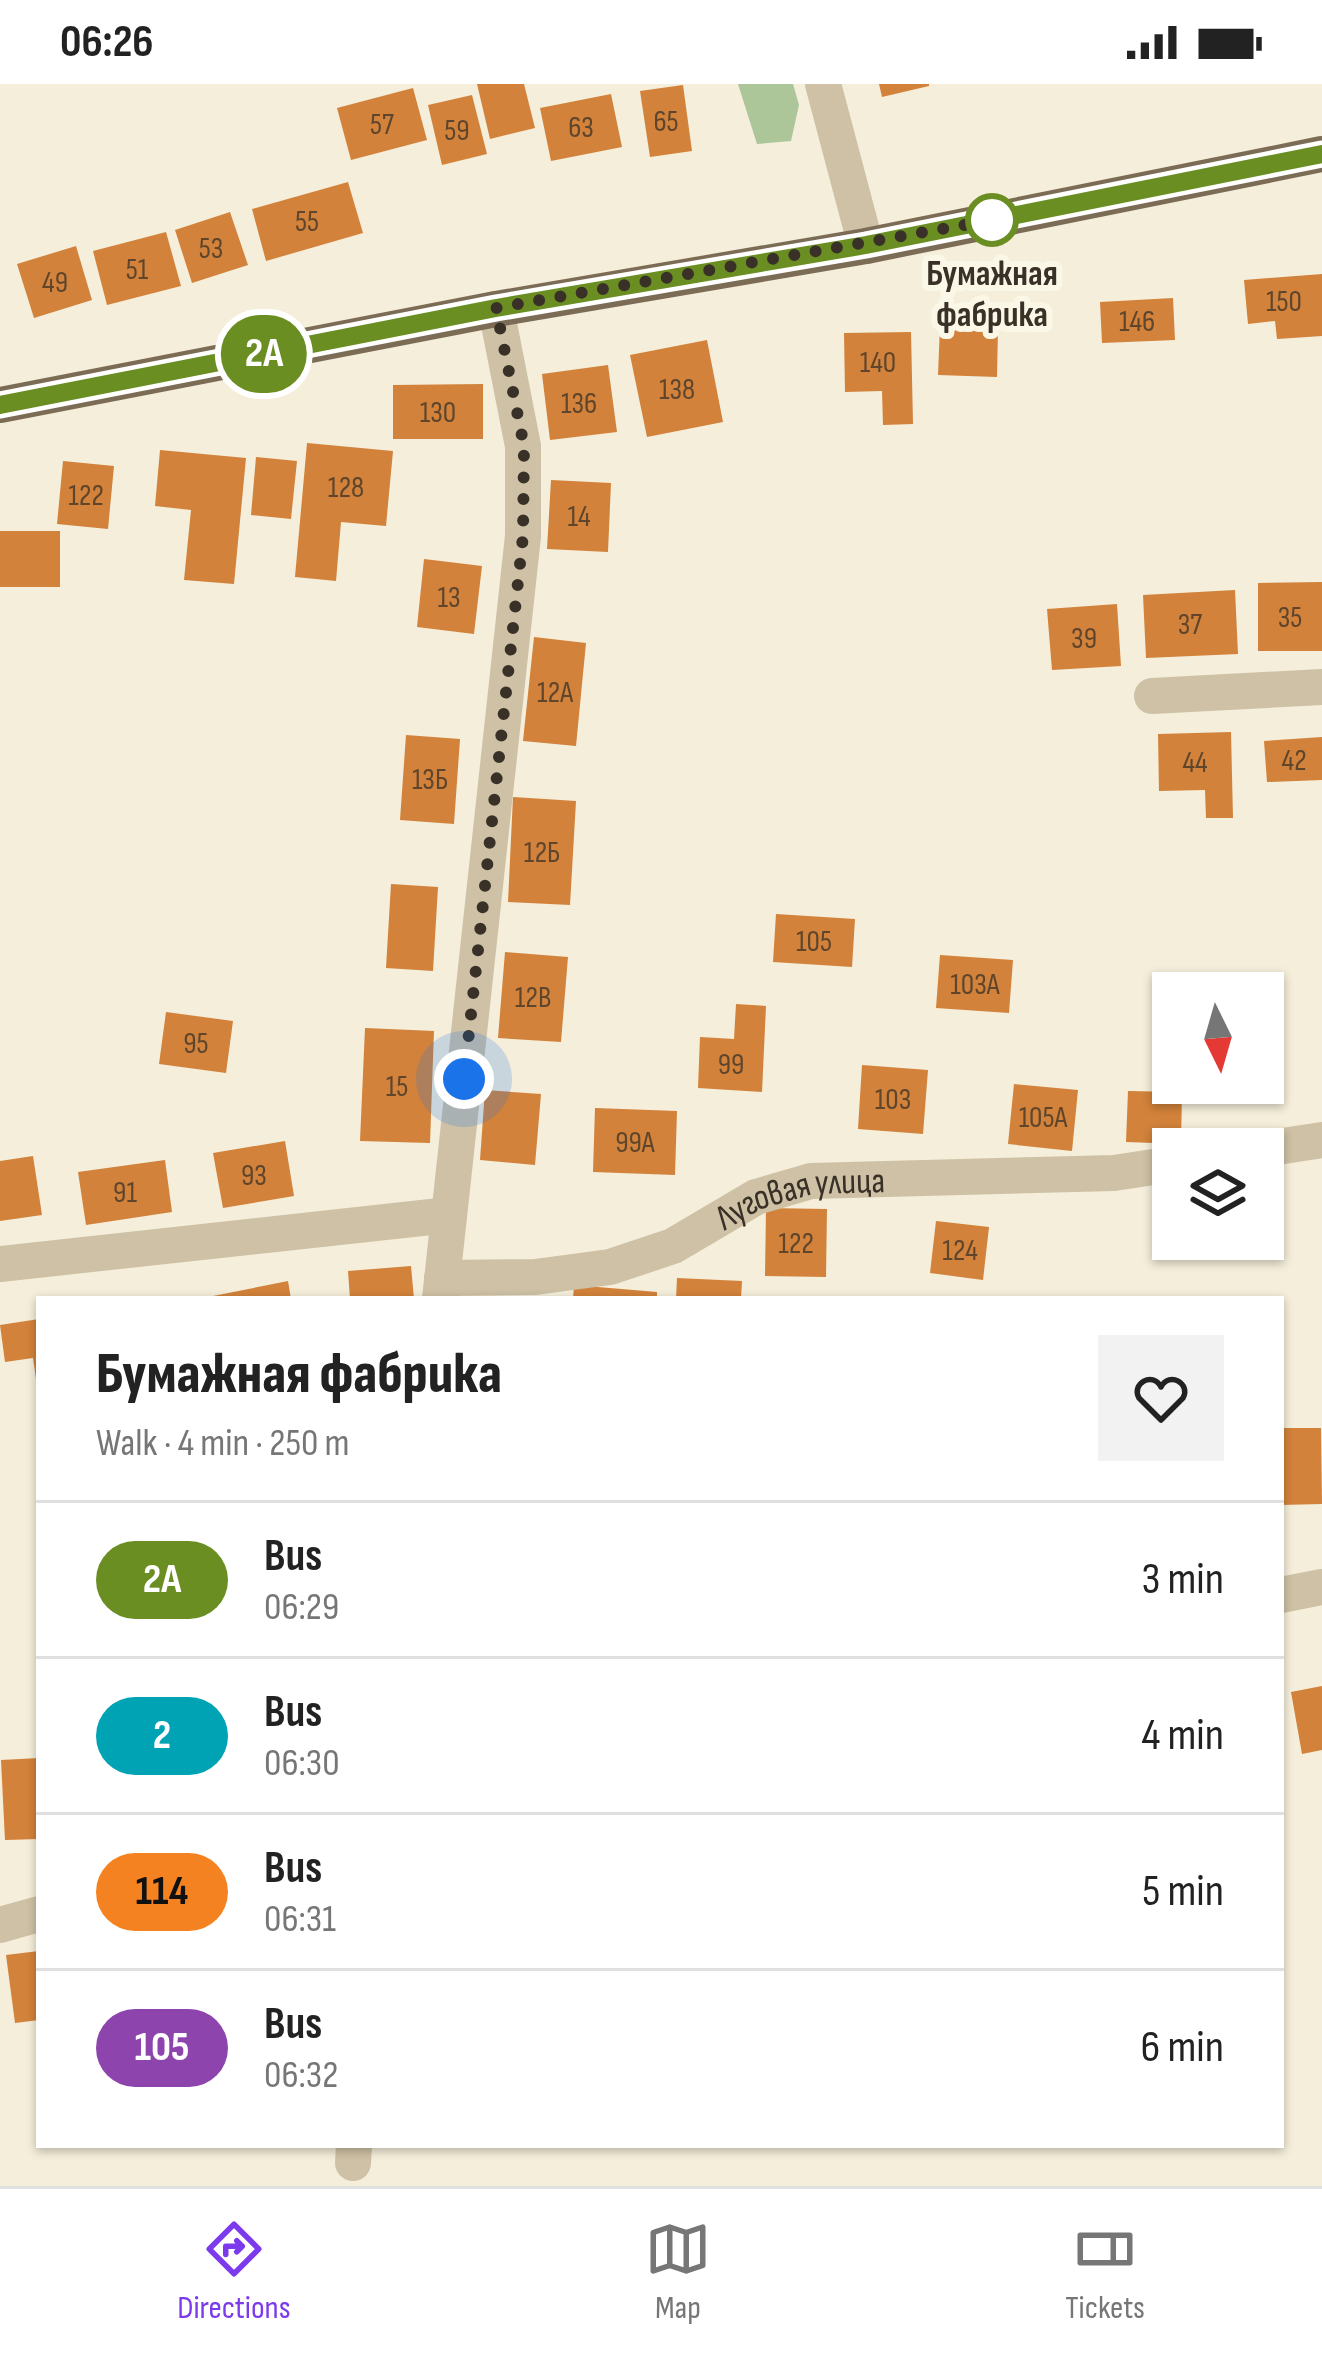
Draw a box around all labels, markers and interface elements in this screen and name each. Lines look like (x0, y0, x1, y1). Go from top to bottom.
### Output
text: 06:26 (60, 15, 154, 70)
house number: 65 (653, 104, 679, 140)
house number: 57 (370, 107, 394, 143)
house number: 63 (568, 110, 594, 146)
house number: 59 (444, 113, 470, 149)
marker: Бумажная фабрика (967, 195, 1017, 245)
house number: 55 (295, 204, 319, 240)
house number: 53 (199, 231, 223, 267)
house number: 51 (126, 252, 149, 288)
place label: Бумажная фабрика (926, 253, 1058, 337)
house number: 49 (42, 265, 68, 301)
house number: 150 (1266, 284, 1302, 320)
house number: 146 (1119, 304, 1155, 340)
line badge: 2А (210, 315, 318, 393)
text: 2А (245, 328, 283, 379)
house number: 140 (860, 345, 896, 381)
house number: 138 (659, 372, 695, 408)
house number: 136 (561, 386, 597, 422)
house number: 130 (420, 395, 456, 431)
house number: 128 (328, 470, 364, 506)
house number: 122 (68, 478, 104, 514)
house number: 14 (567, 499, 591, 535)
house number: 13 (437, 580, 461, 616)
house number: 35 (1278, 600, 1302, 636)
house number: 37 (1178, 607, 1202, 643)
house number: 39 (1071, 621, 1097, 657)
house number: 12А (537, 675, 573, 711)
house number: 42 (1281, 743, 1307, 779)
house number: 44 (1182, 745, 1208, 781)
house number: 13Б (412, 762, 448, 798)
house number: 12Б (524, 835, 560, 871)
house number: 105 (796, 924, 832, 960)
house number: 103А (950, 967, 1000, 1003)
north arrow (1152, 972, 1284, 1104)
map controls (1152, 972, 1284, 1260)
house number: 12В (515, 980, 551, 1016)
house number: 95 (183, 1026, 209, 1062)
house number: 99 (718, 1047, 744, 1083)
your location (434, 1049, 494, 1109)
house number: 15 (386, 1069, 408, 1105)
house number: 103 (875, 1082, 911, 1118)
house number: 105А (1019, 1100, 1068, 1136)
house number: 99А (615, 1125, 655, 1161)
button: layers (1152, 1128, 1284, 1260)
house number: 93 (241, 1158, 267, 1194)
street label: Луговая улица (707, 1160, 886, 1241)
house number: 91 (113, 1175, 137, 1211)
house number: 122 (778, 1226, 814, 1262)
house number: 124 (942, 1233, 978, 1269)
button: heart (1098, 1335, 1224, 1461)
text: Бумажная фабрика (96, 1341, 502, 1409)
text: Walk · 4 min · 250 m (96, 1420, 350, 1467)
text: Bus (264, 1529, 322, 1584)
text: 3 min (1141, 1552, 1224, 1607)
text: 2А (143, 1554, 181, 1605)
text: 06:29 (264, 1584, 339, 1631)
text: Bus (264, 1685, 322, 1740)
text: 4 min (1142, 1708, 1224, 1763)
text: 2 (153, 1710, 171, 1761)
text: 06:30 (264, 1740, 340, 1787)
text: Bus (264, 1841, 322, 1896)
text: 5 min (1142, 1864, 1224, 1919)
text: 114 (136, 1866, 188, 1917)
text: 06:31 (264, 1896, 336, 1943)
text: Bus (264, 1997, 322, 2052)
text: 6 min (1141, 2020, 1224, 2075)
text: 105 (135, 2022, 189, 2073)
text: 06:32 (264, 2052, 338, 2099)
tab: Directions (177, 2216, 291, 2328)
tab: Map (645, 2216, 711, 2328)
tab: Tickets (1065, 2216, 1145, 2328)

